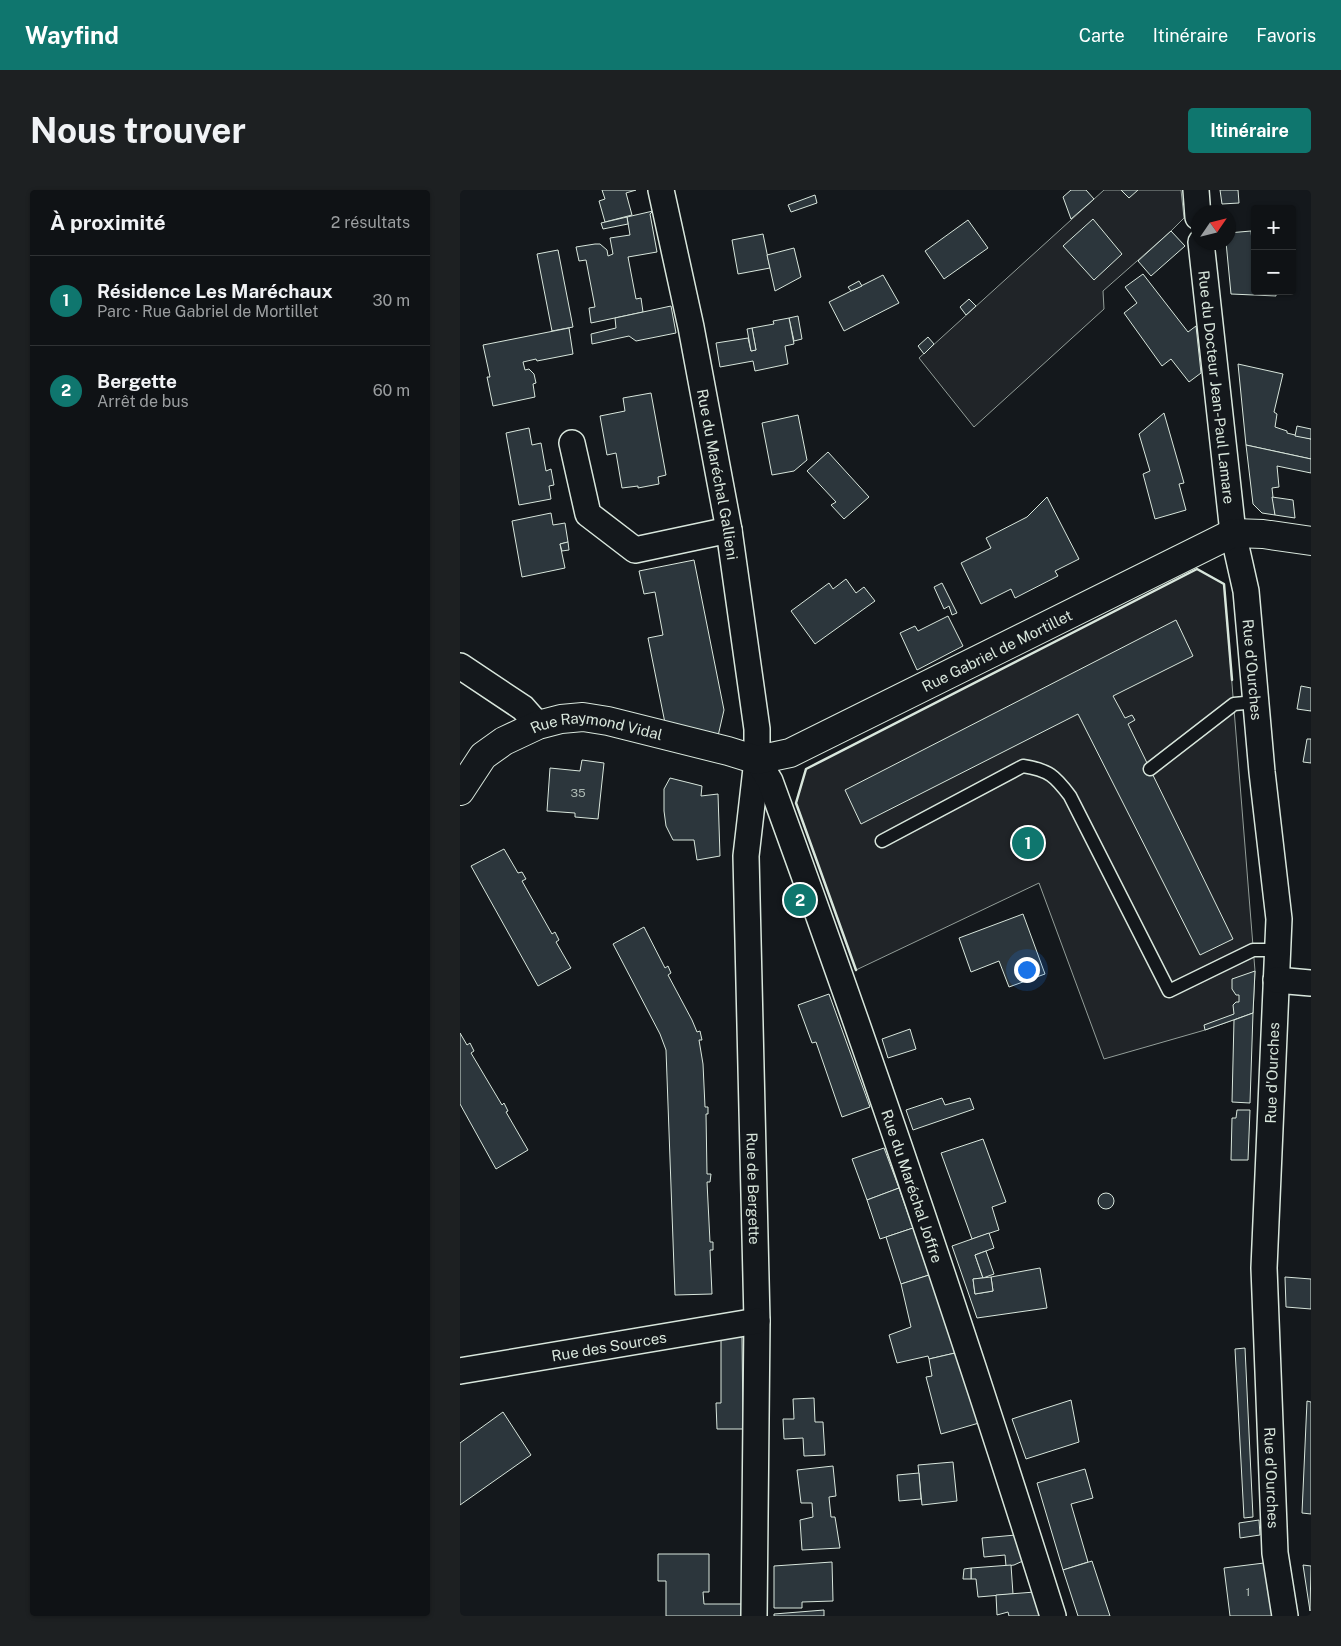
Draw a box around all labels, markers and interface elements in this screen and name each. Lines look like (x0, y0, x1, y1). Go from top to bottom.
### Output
text: Wayfind (25, 21, 119, 49)
text: Carte (1079, 25, 1125, 46)
text: Itinéraire (1153, 25, 1228, 46)
text: Favoris (1256, 25, 1316, 46)
button: Itinéraire (1188, 108, 1311, 153)
text: Nous trouver (30, 110, 246, 151)
north arrow (1191, 205, 1236, 250)
map controls (1251, 205, 1296, 295)
button: + (1251, 205, 1296, 250)
text: À proximité (50, 210, 166, 235)
text: 2 résultats (331, 213, 410, 232)
button: − (1251, 250, 1296, 295)
street label: Rue du Docteur Jean-Paul Lamare (1196, 269, 1238, 505)
text: Résidence Les Maréchaux (97, 280, 333, 302)
text: 1 (63, 291, 69, 310)
text: 30 m (373, 291, 410, 310)
text: Parc · Rue Gabriel de Mortillet (97, 302, 318, 321)
text: Bergette (97, 370, 177, 392)
text: 2 (61, 381, 71, 400)
text: 60 m (373, 381, 410, 400)
street label: Rue du Maréchal Gallieni (694, 387, 742, 561)
text: Arrêt de bus (97, 392, 189, 411)
street label: Rue Gabriel de Mortillet (919, 606, 1075, 695)
street label: Rue d'Ourches (1240, 618, 1266, 721)
street label: Rue Raymond Vidal (527, 708, 664, 743)
house number: 35 (570, 786, 586, 800)
pin: 1 (1012, 824, 1044, 862)
pin: 2 (784, 881, 816, 919)
your location (1014, 957, 1040, 983)
street label: Rue d'Ourches (1262, 1022, 1282, 1124)
street label: Rue du Maréchal Joffre (879, 1107, 946, 1265)
street label: Rue de Bergette (744, 1132, 764, 1245)
street label: Rue des Sources (550, 1328, 668, 1364)
street label: Rue d'Ourches (1262, 1427, 1283, 1529)
house number: 1 (1246, 1585, 1250, 1599)

